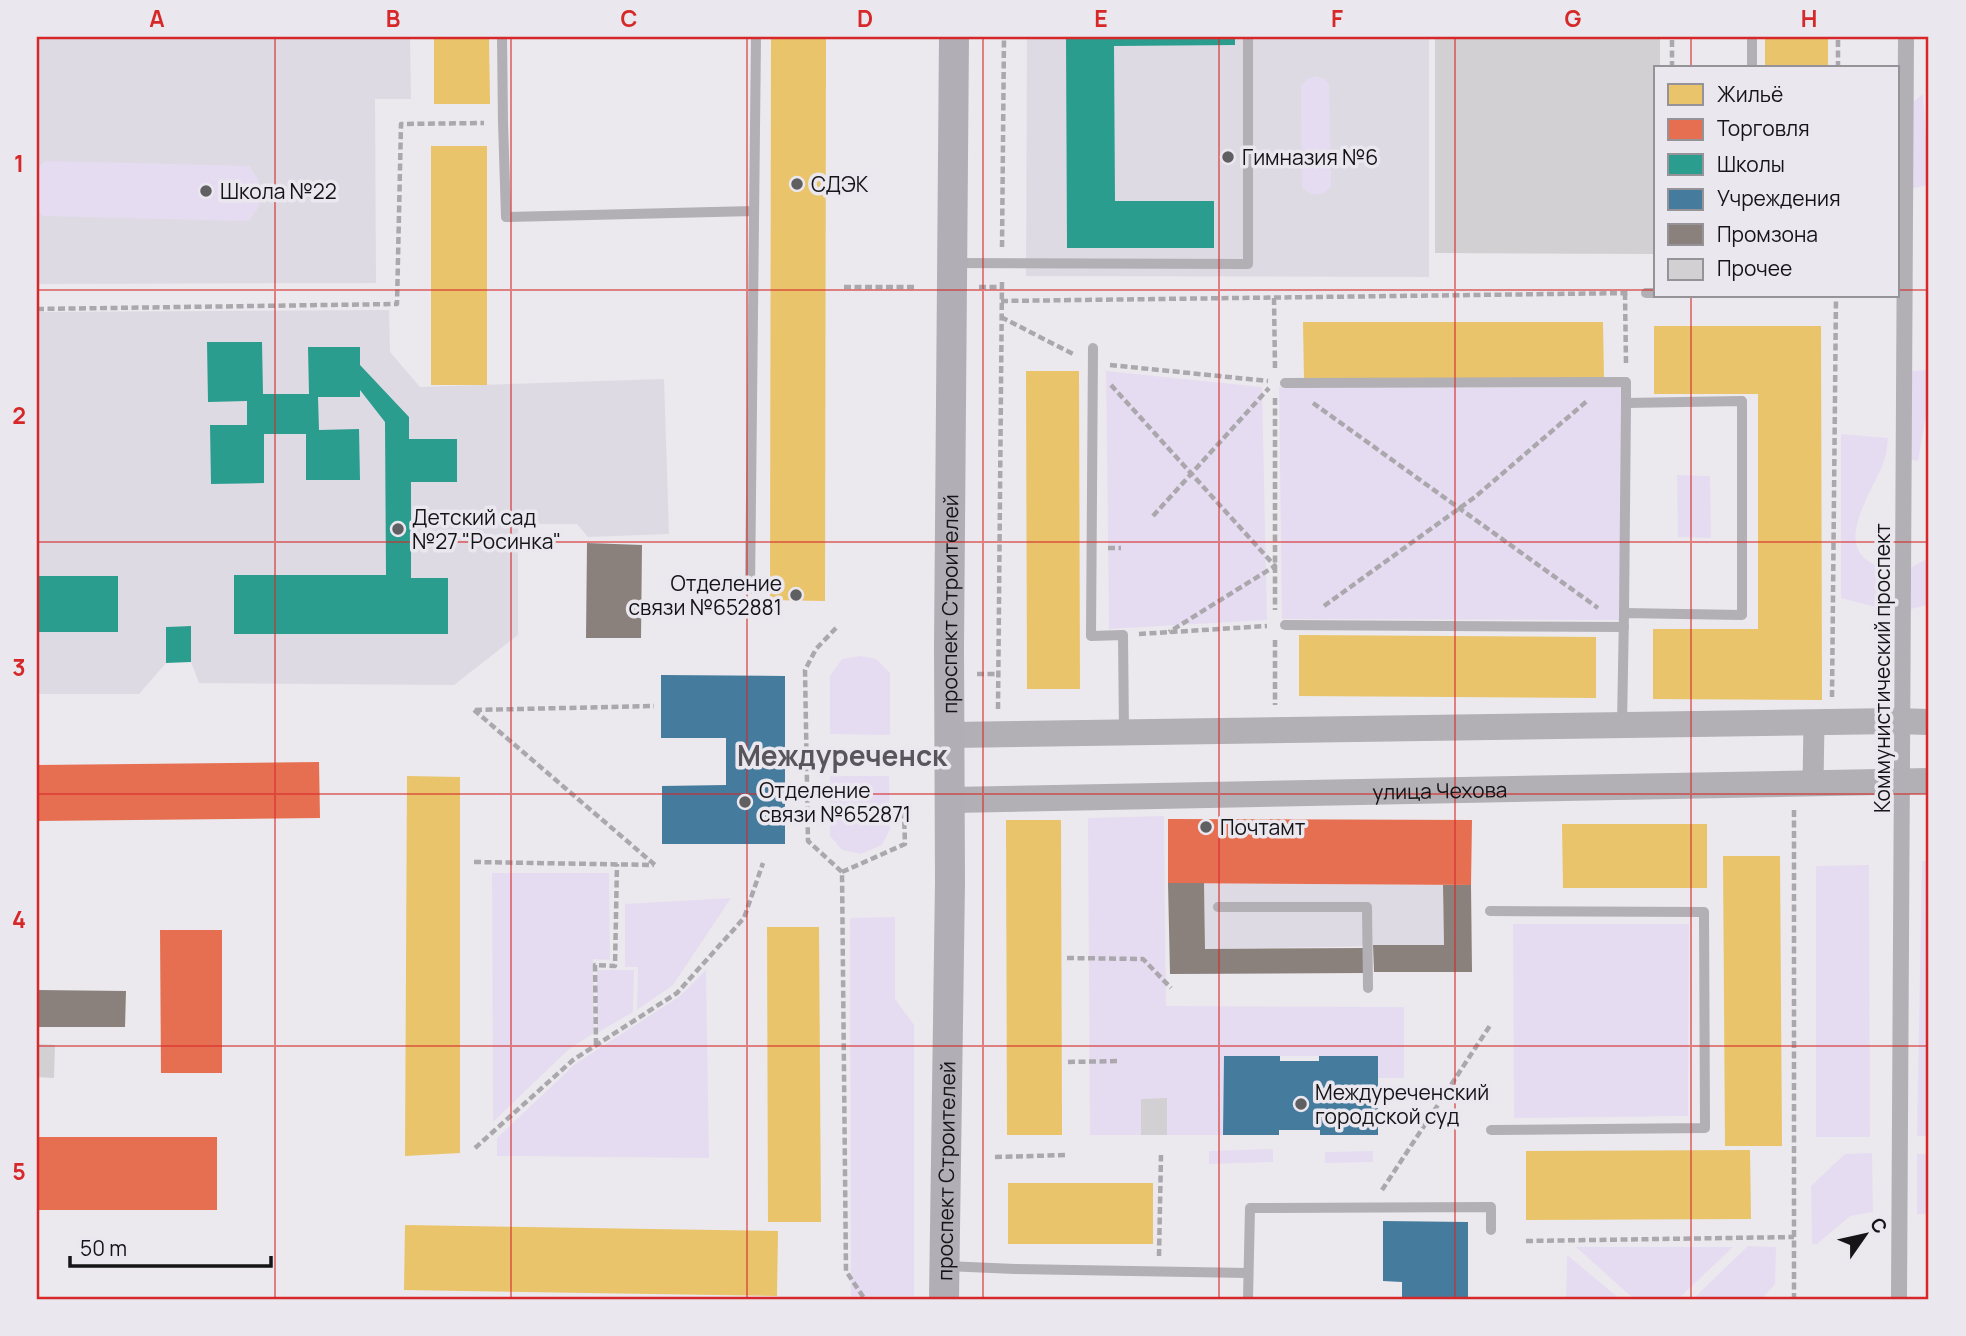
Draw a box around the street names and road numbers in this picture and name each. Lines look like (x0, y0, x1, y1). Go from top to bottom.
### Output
street label: проспект Строителей (935, 494, 964, 714)
street label: Коммунистический проспект (1868, 523, 1896, 813)
street label: улица Чехова (1372, 775, 1508, 806)
street label: проспект Строителей (930, 1061, 961, 1281)

